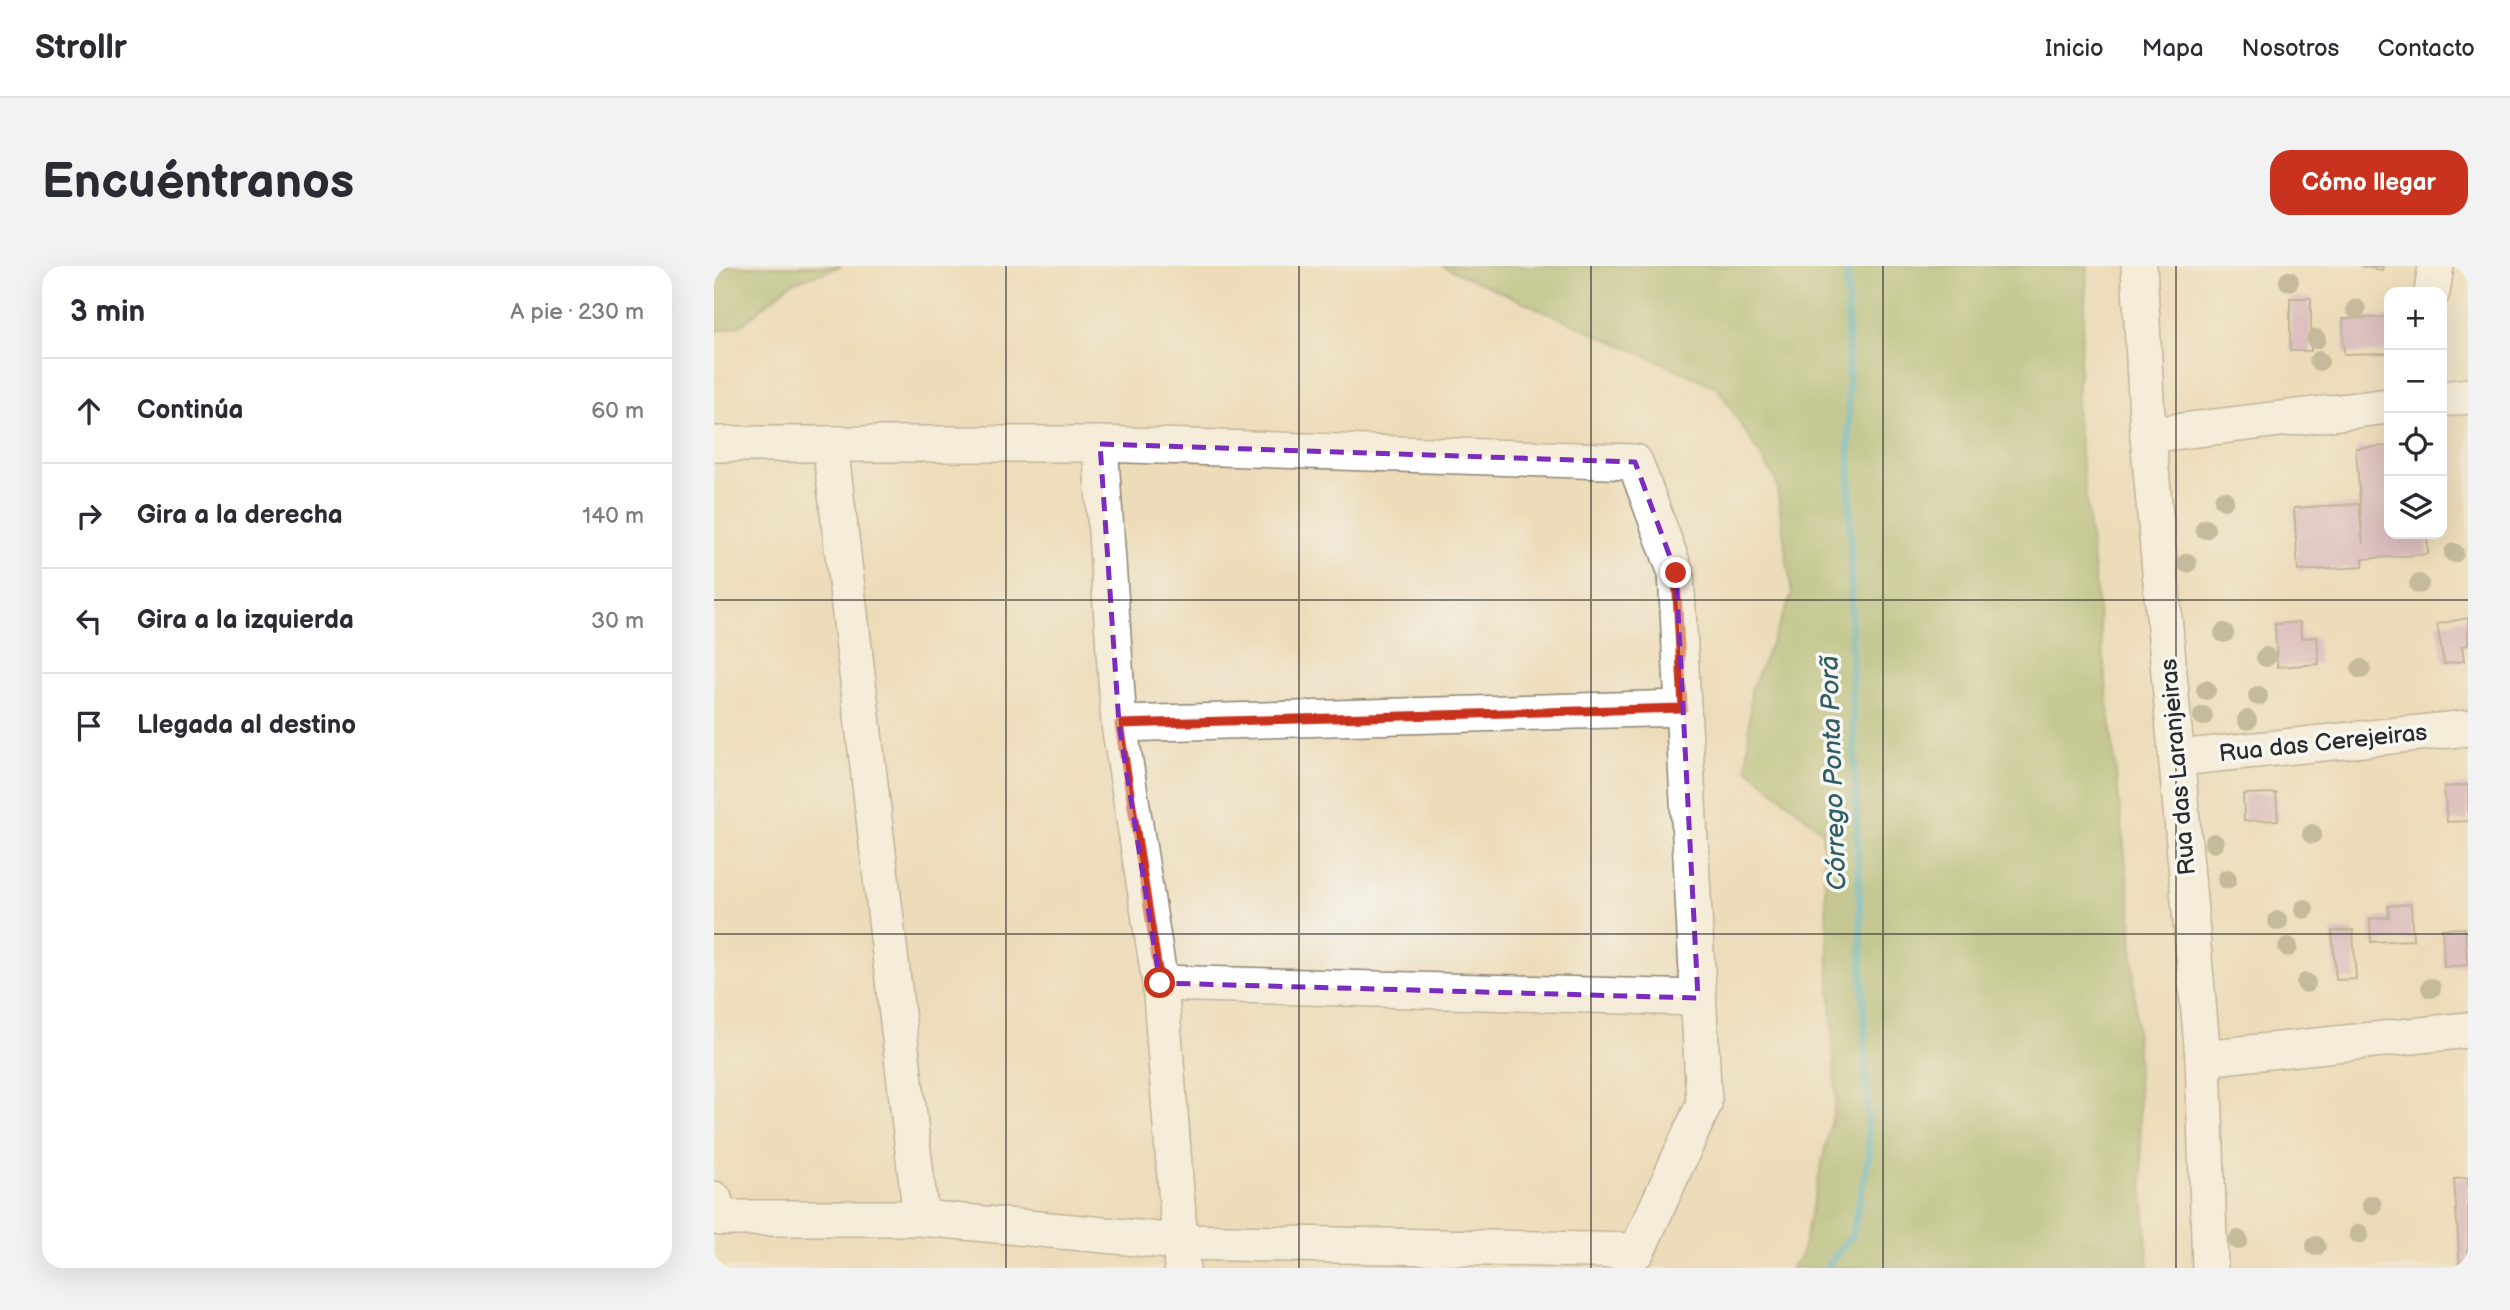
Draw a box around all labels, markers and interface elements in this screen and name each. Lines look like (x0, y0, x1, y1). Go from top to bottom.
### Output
text: Strollr (35, 28, 127, 68)
text: Inicio (2045, 34, 2104, 63)
text: Mapa (2142, 34, 2204, 63)
text: Nosotros (2242, 34, 2339, 63)
text: Contacto (2377, 34, 2475, 63)
button: Cómo llegar (2270, 150, 2468, 215)
text: Encuéntranos (42, 153, 354, 212)
map controls (2384, 287, 2447, 539)
button: + (2384, 287, 2447, 350)
text: 3 min (70, 294, 145, 330)
text: A pie · 230 m (510, 298, 644, 326)
button: − (2384, 350, 2447, 413)
icon: ahead (70, 392, 108, 430)
text: Continúa (137, 395, 244, 426)
text: 60 m (591, 397, 644, 425)
button: locate (2384, 413, 2447, 476)
button: layers (2384, 476, 2447, 539)
icon: right (70, 497, 108, 535)
text: Gira a la derecha (137, 500, 343, 531)
text: 140 m (582, 502, 644, 530)
route end (1660, 557, 1691, 588)
icon: left (70, 602, 108, 640)
text: Gira a la izquierda (137, 605, 354, 636)
text: 30 m (591, 607, 644, 635)
water label: Córrego Ponta Porã (1814, 654, 1854, 891)
street label: Rua das Laranjeiras (2154, 657, 2202, 877)
icon: arrive (70, 707, 108, 745)
text: Llegada al destino (137, 710, 356, 741)
street label: Rua das Cerejeiras (2217, 718, 2429, 768)
route start (1144, 967, 1175, 998)

